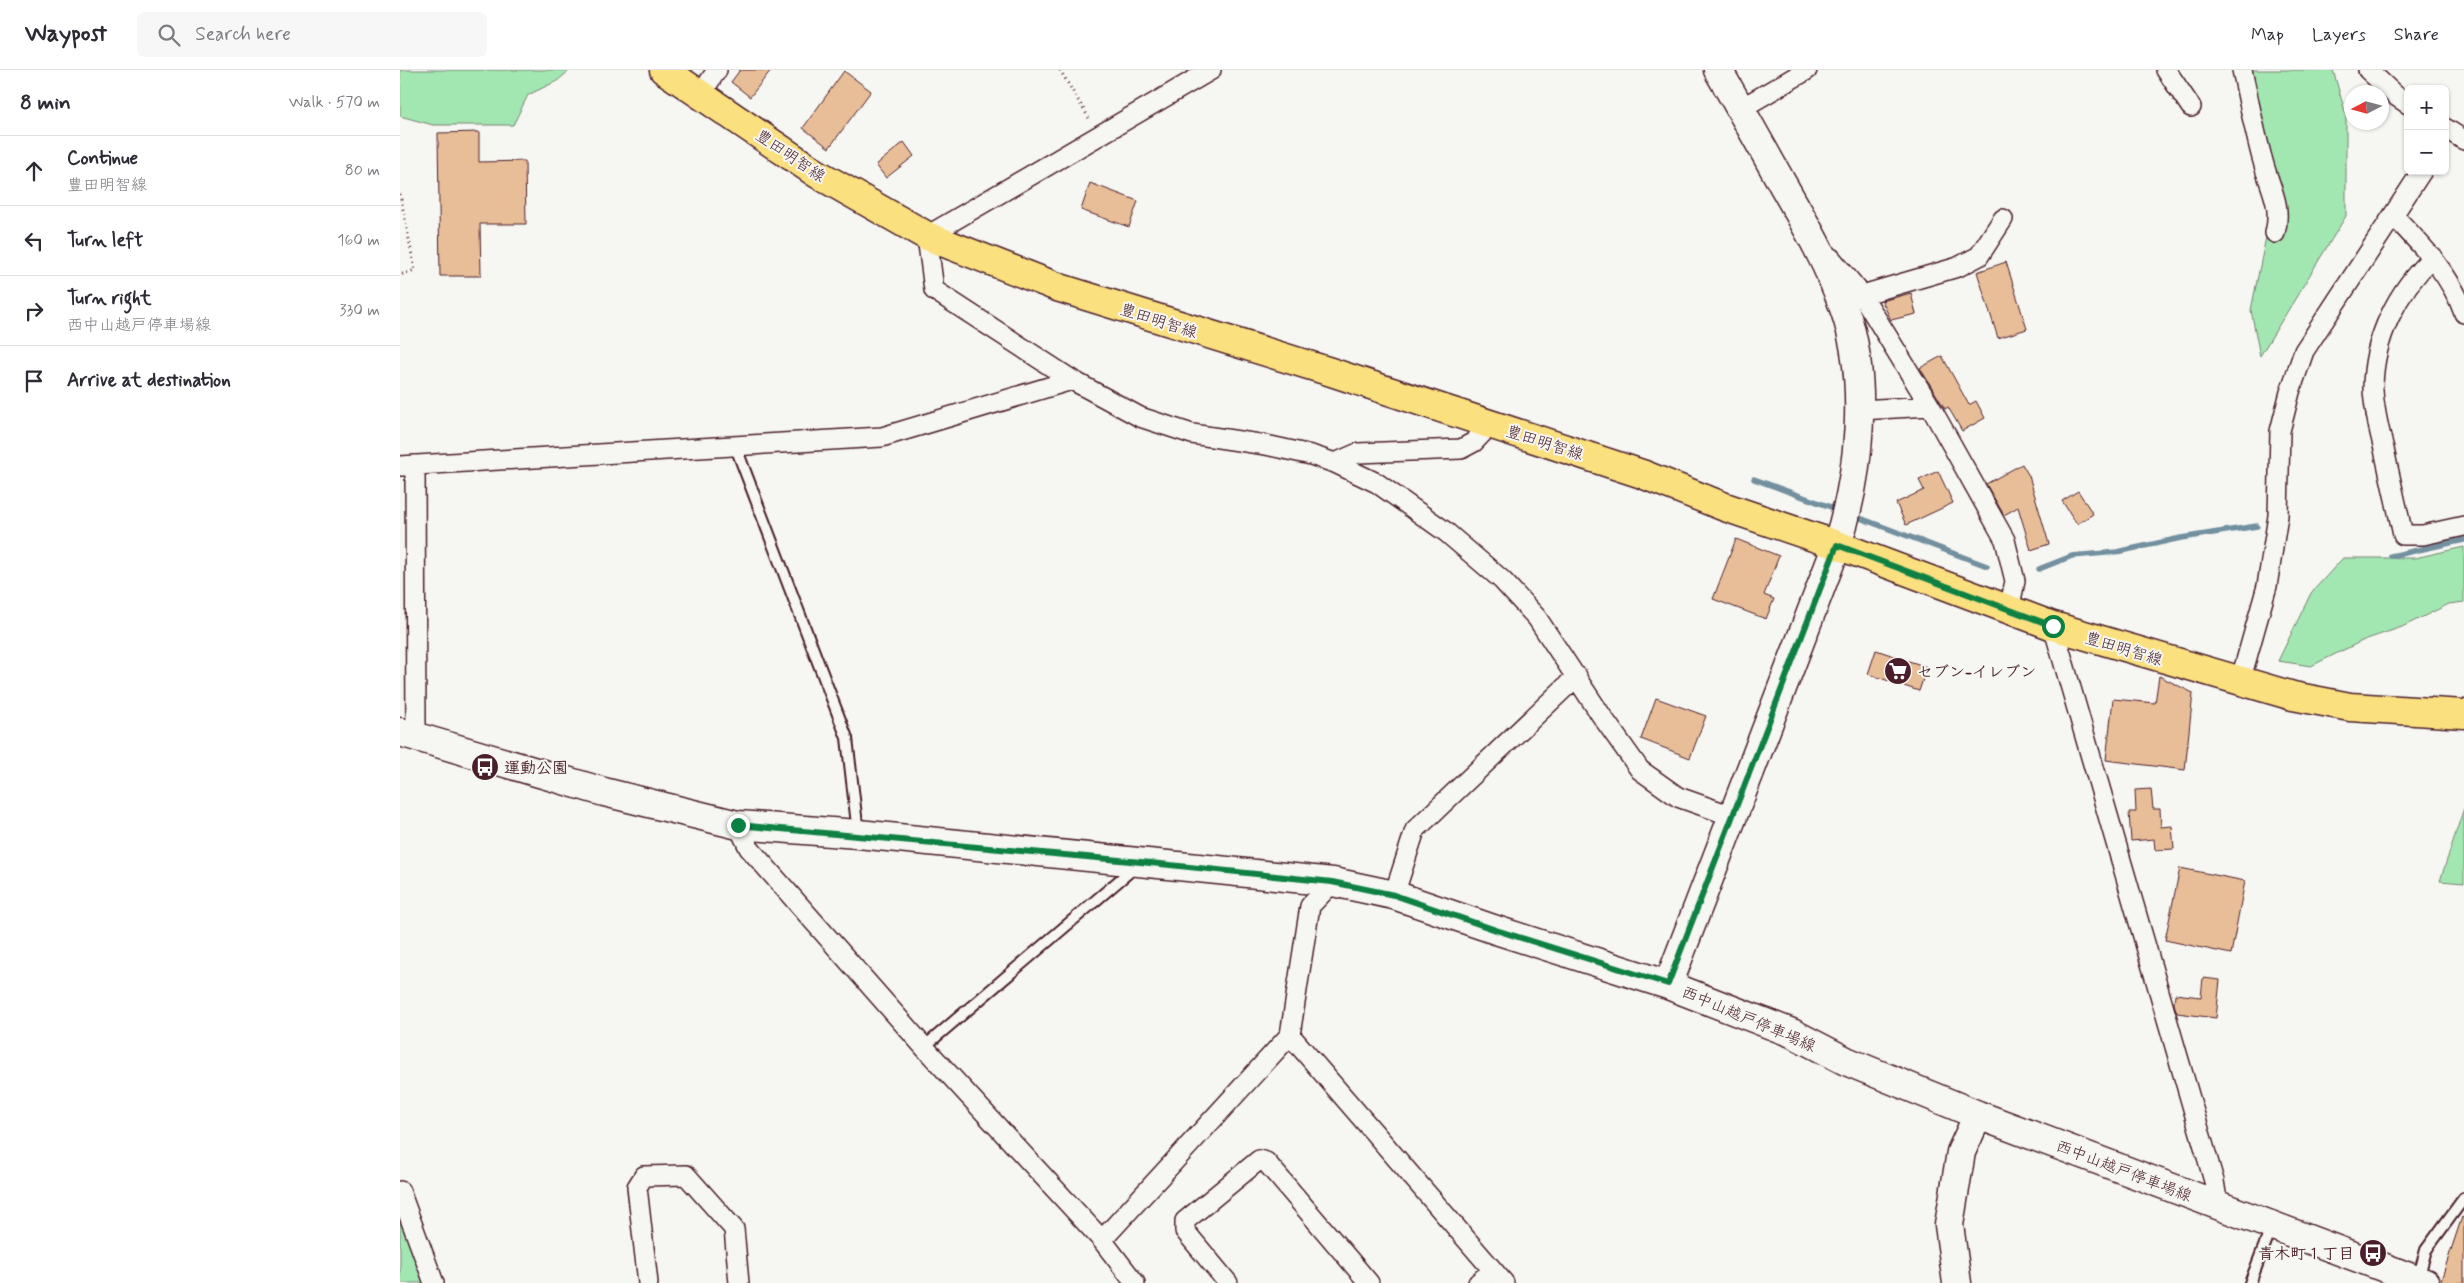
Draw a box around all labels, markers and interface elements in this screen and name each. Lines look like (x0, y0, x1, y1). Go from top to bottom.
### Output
search box (137, 12, 487, 57)
text: Waypost (25, 19, 107, 50)
icon: search (155, 21, 183, 49)
text: Search here (195, 22, 291, 47)
text: Map (2251, 23, 2284, 47)
text: Layers (2312, 23, 2366, 47)
text: Share (2394, 23, 2439, 47)
north arrow (2344, 85, 2389, 130)
map controls (2404, 85, 2449, 175)
button: + (2404, 85, 2449, 130)
text: 8 min (20, 89, 71, 117)
text: Walk · 570 m (289, 92, 380, 113)
street label: 豊田明智線 (751, 125, 829, 187)
button: − (2404, 130, 2449, 175)
text: Continue (67, 146, 138, 171)
icon: ahead (20, 157, 48, 185)
text: 80 m (345, 160, 380, 181)
text: 豊田明智線 (67, 175, 147, 196)
icon: left (20, 227, 48, 255)
text: Turn left (67, 228, 143, 253)
text: 160 m (337, 230, 380, 251)
text: Turn right (67, 286, 151, 311)
icon: right (20, 297, 48, 325)
street label: 豊田明智線 (1117, 299, 1200, 344)
text: 330 m (339, 300, 380, 321)
text: 西中山越戸停車場線 (67, 315, 211, 336)
icon: arrive (20, 367, 48, 395)
text: Arrive at destination (67, 368, 231, 393)
street label: 豊田明智線 (1503, 421, 1586, 466)
route start (2042, 615, 2065, 638)
street label: 豊田明智線 (2082, 628, 2165, 671)
supermarket icon: セブン-イレブン (1883, 656, 1913, 686)
place label: セブン-イレブン (1917, 662, 2036, 683)
bus stop icon: 運動公園 (470, 752, 500, 782)
place label: 運動公園 (504, 758, 568, 779)
route end (727, 814, 750, 837)
street label: 西中山越戸停車場線 (1678, 982, 1819, 1057)
street label: 西中山越戸停車場線 (2052, 1136, 2194, 1207)
bus stop icon: 青木町１丁目 (2358, 1238, 2388, 1268)
place label: 青木町１丁目 (2258, 1244, 2354, 1265)

